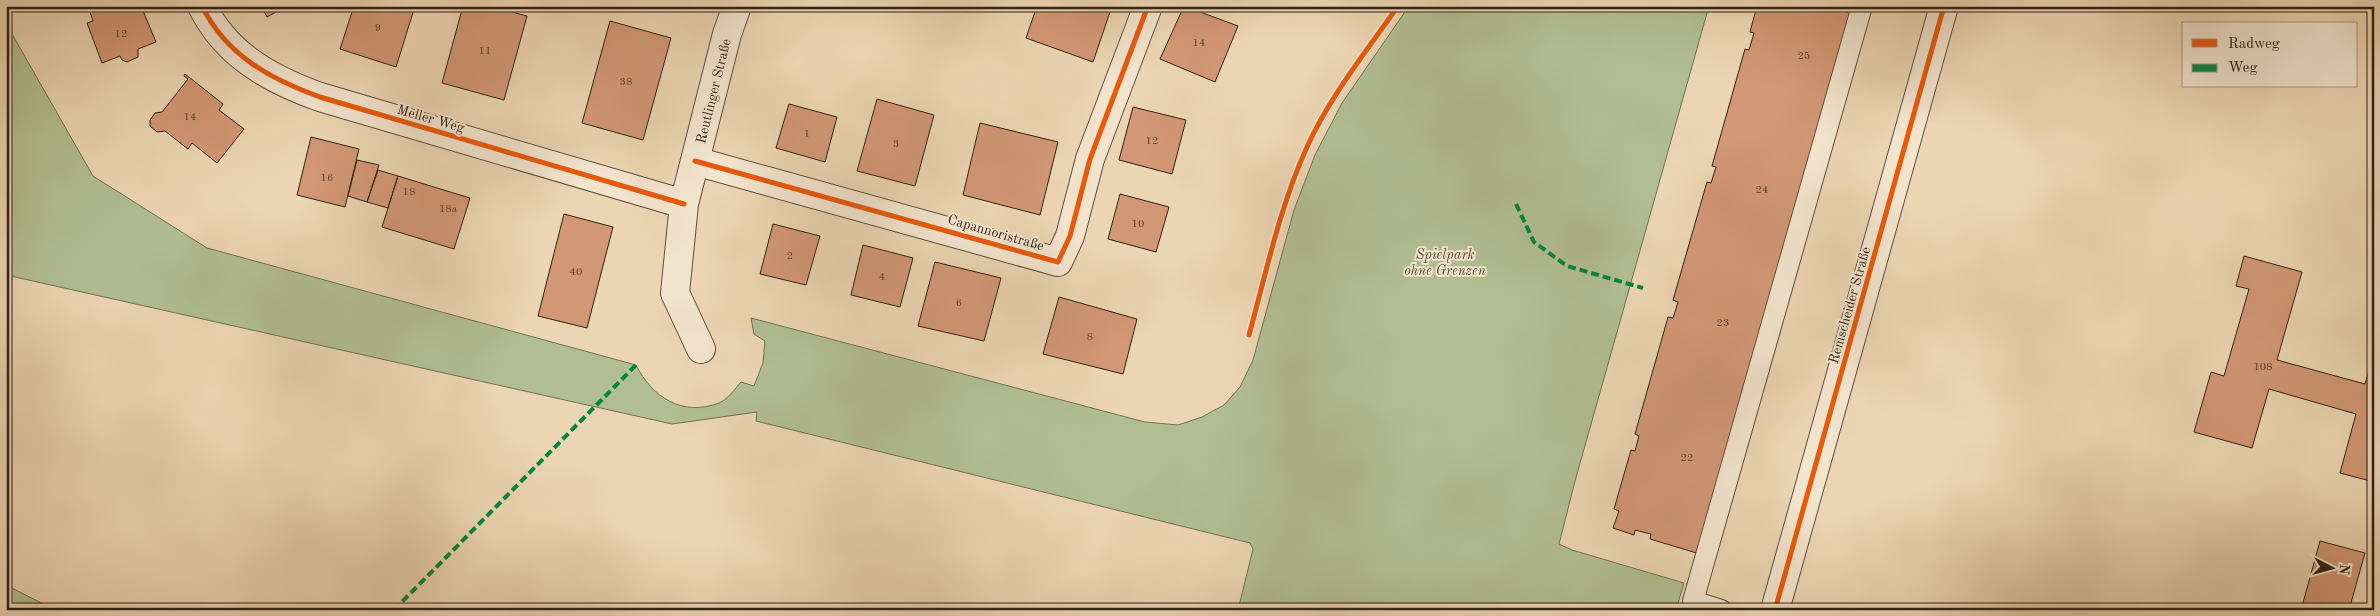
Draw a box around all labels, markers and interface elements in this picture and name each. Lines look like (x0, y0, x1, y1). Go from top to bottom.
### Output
legend (2182, 22, 2358, 88)
house number: 9 (375, 23, 381, 34)
house number: 12 (115, 29, 127, 40)
street label: Reutlinger Straße (694, 37, 734, 145)
text: Radweg (2228, 37, 2280, 52)
house number: 14 (1193, 38, 1205, 49)
house number: 11 (479, 46, 491, 57)
house number: 25 (1798, 51, 1810, 62)
text: Weg (2228, 61, 2258, 76)
house number: 38 (620, 77, 632, 88)
street label: Meller Weg (395, 103, 466, 135)
house number: 14 (184, 112, 196, 123)
house number: 1 (804, 129, 810, 140)
house number: 12 (1146, 136, 1158, 147)
house number: 3 (893, 139, 899, 150)
house number: 16 (321, 173, 333, 184)
house number: 24 (1756, 185, 1768, 196)
house number: 18 (403, 187, 415, 198)
house number: 18a (439, 204, 458, 215)
street label: Capannoristraße (946, 213, 1045, 253)
house number: 10 (1132, 219, 1144, 230)
street label: Remscheider Straße (1827, 245, 1873, 365)
park label: Spielpark ohne Grenzen (1404, 248, 1486, 278)
house number: 2 (787, 251, 793, 262)
house number: 40 (570, 267, 582, 278)
house number: 4 (879, 272, 885, 283)
house number: 6 (956, 298, 962, 309)
house number: 23 (1717, 318, 1729, 329)
house number: 8 (1087, 332, 1093, 343)
house number: 108 (2253, 362, 2273, 373)
house number: 22 (1681, 453, 1693, 464)
north arrow (2308, 544, 2358, 594)
text: N (2336, 563, 2351, 576)

